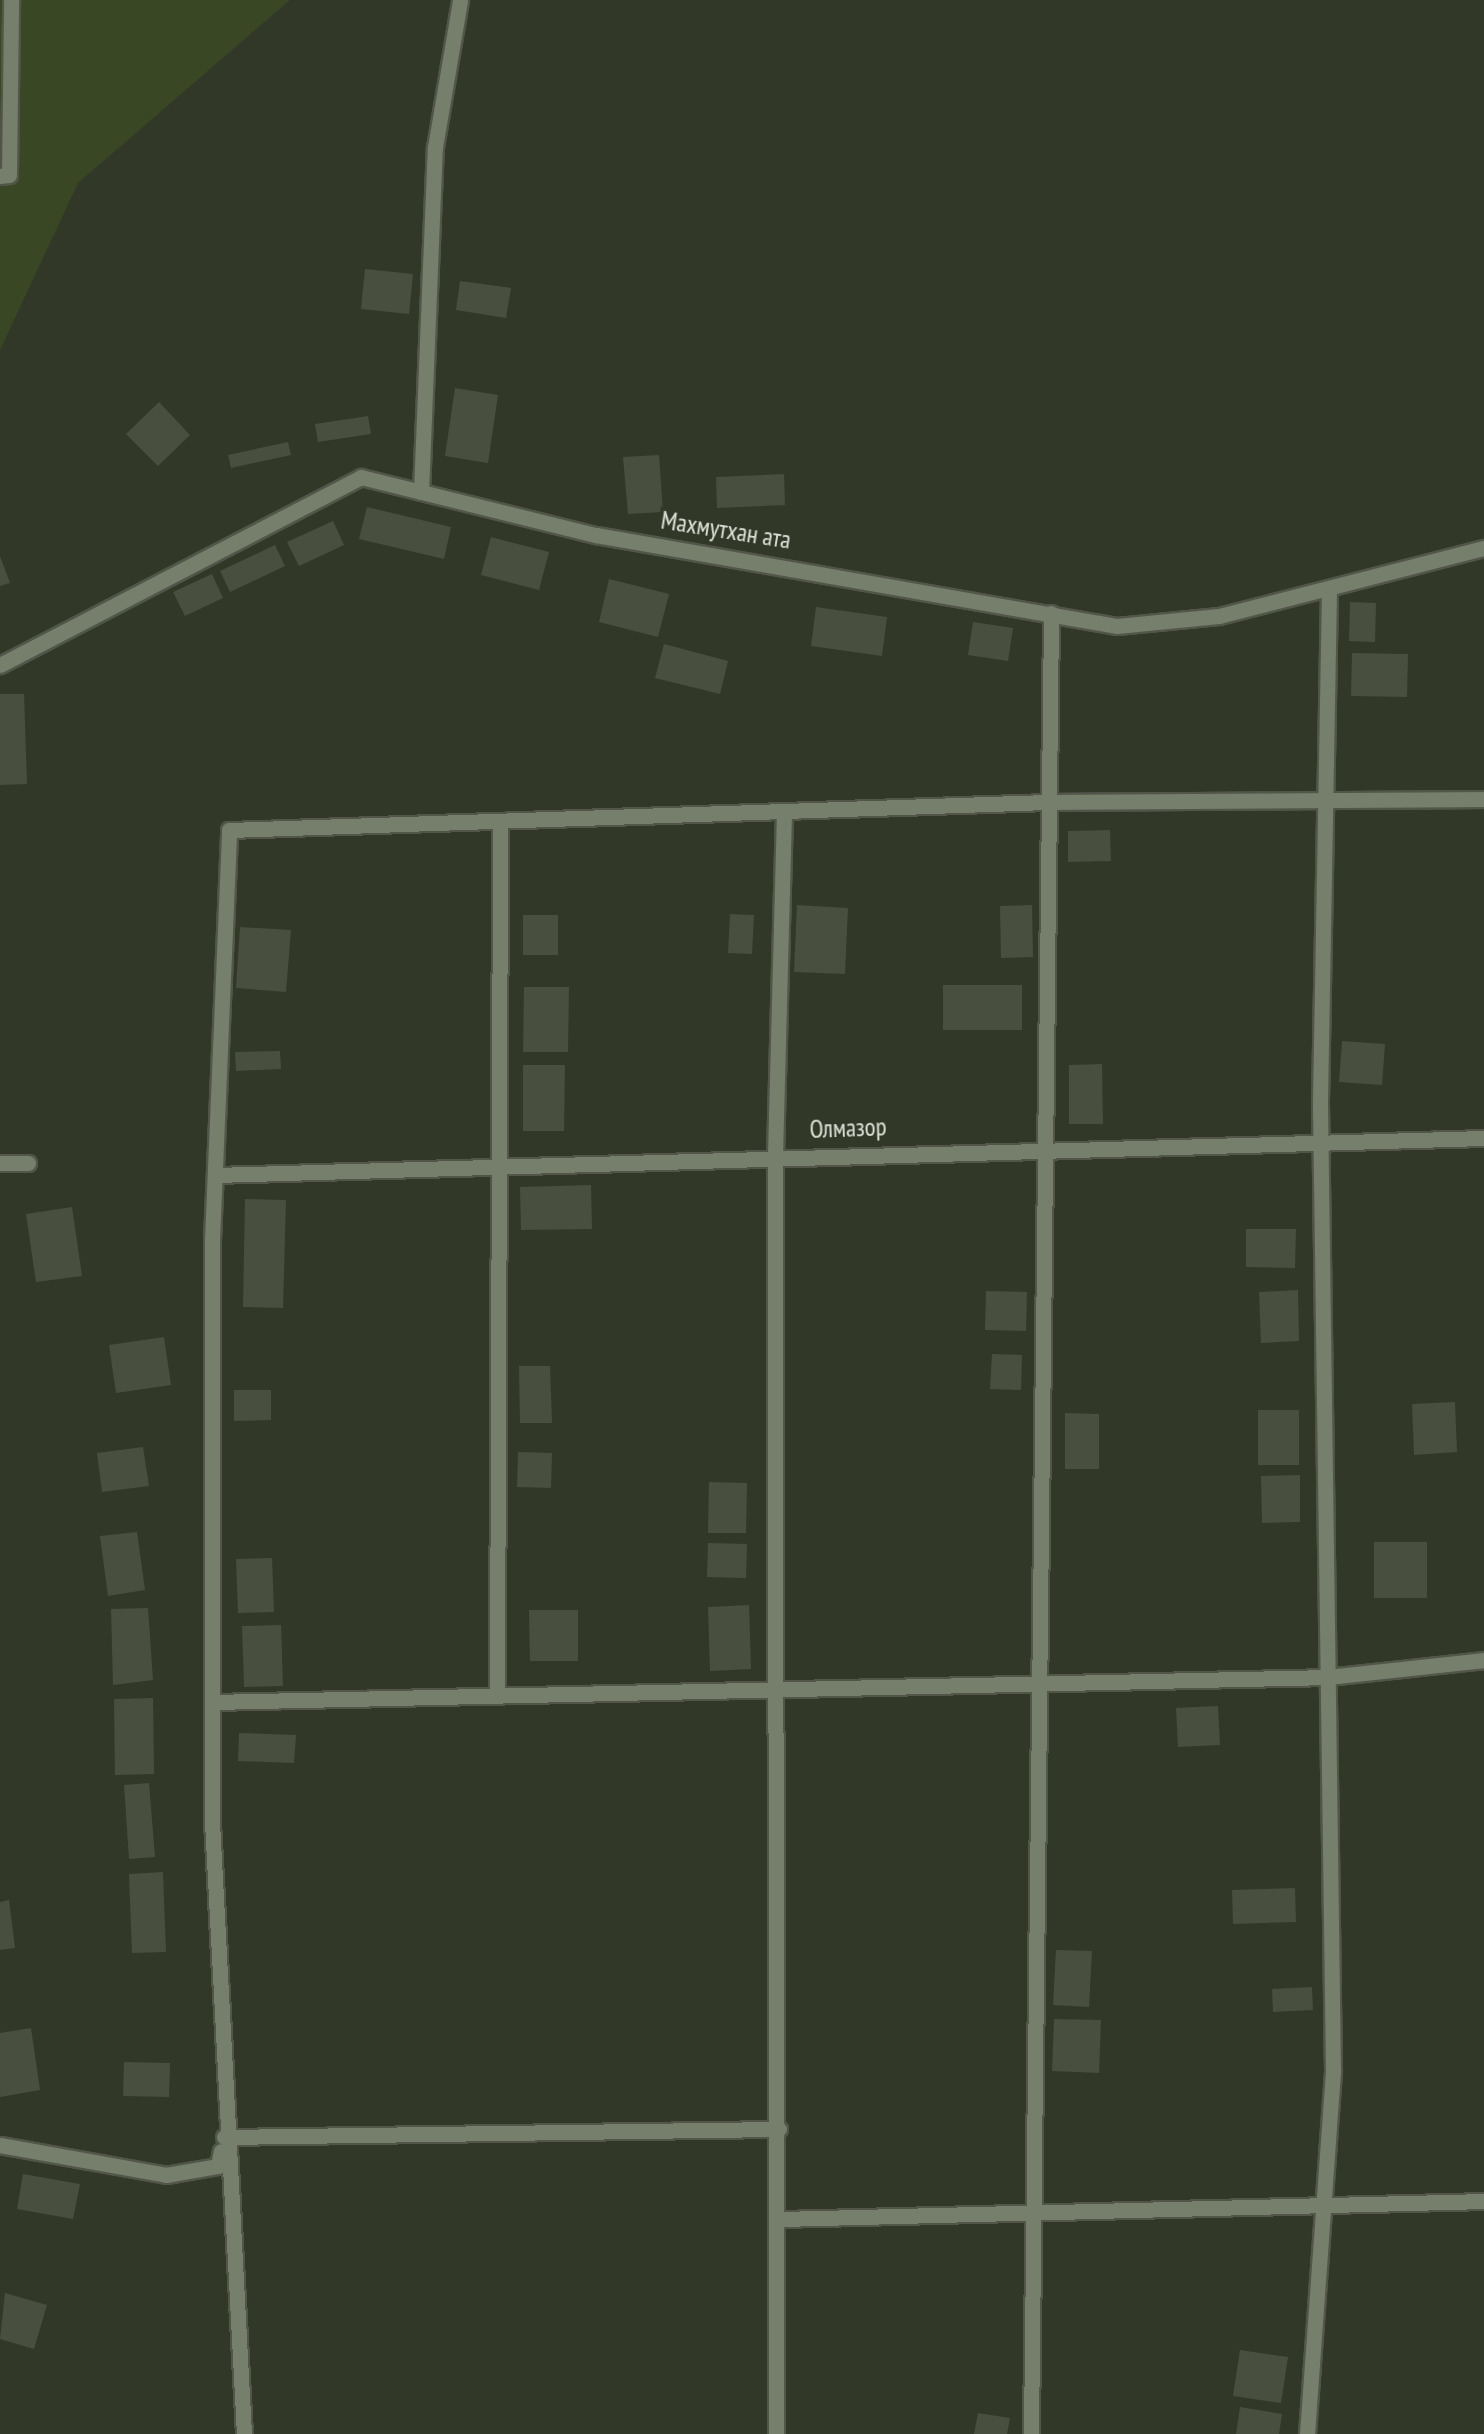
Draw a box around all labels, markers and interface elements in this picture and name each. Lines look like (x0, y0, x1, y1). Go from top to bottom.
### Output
street label: Махмутхан ата (659, 505, 793, 555)
street label: Олмазор (809, 1112, 887, 1144)

